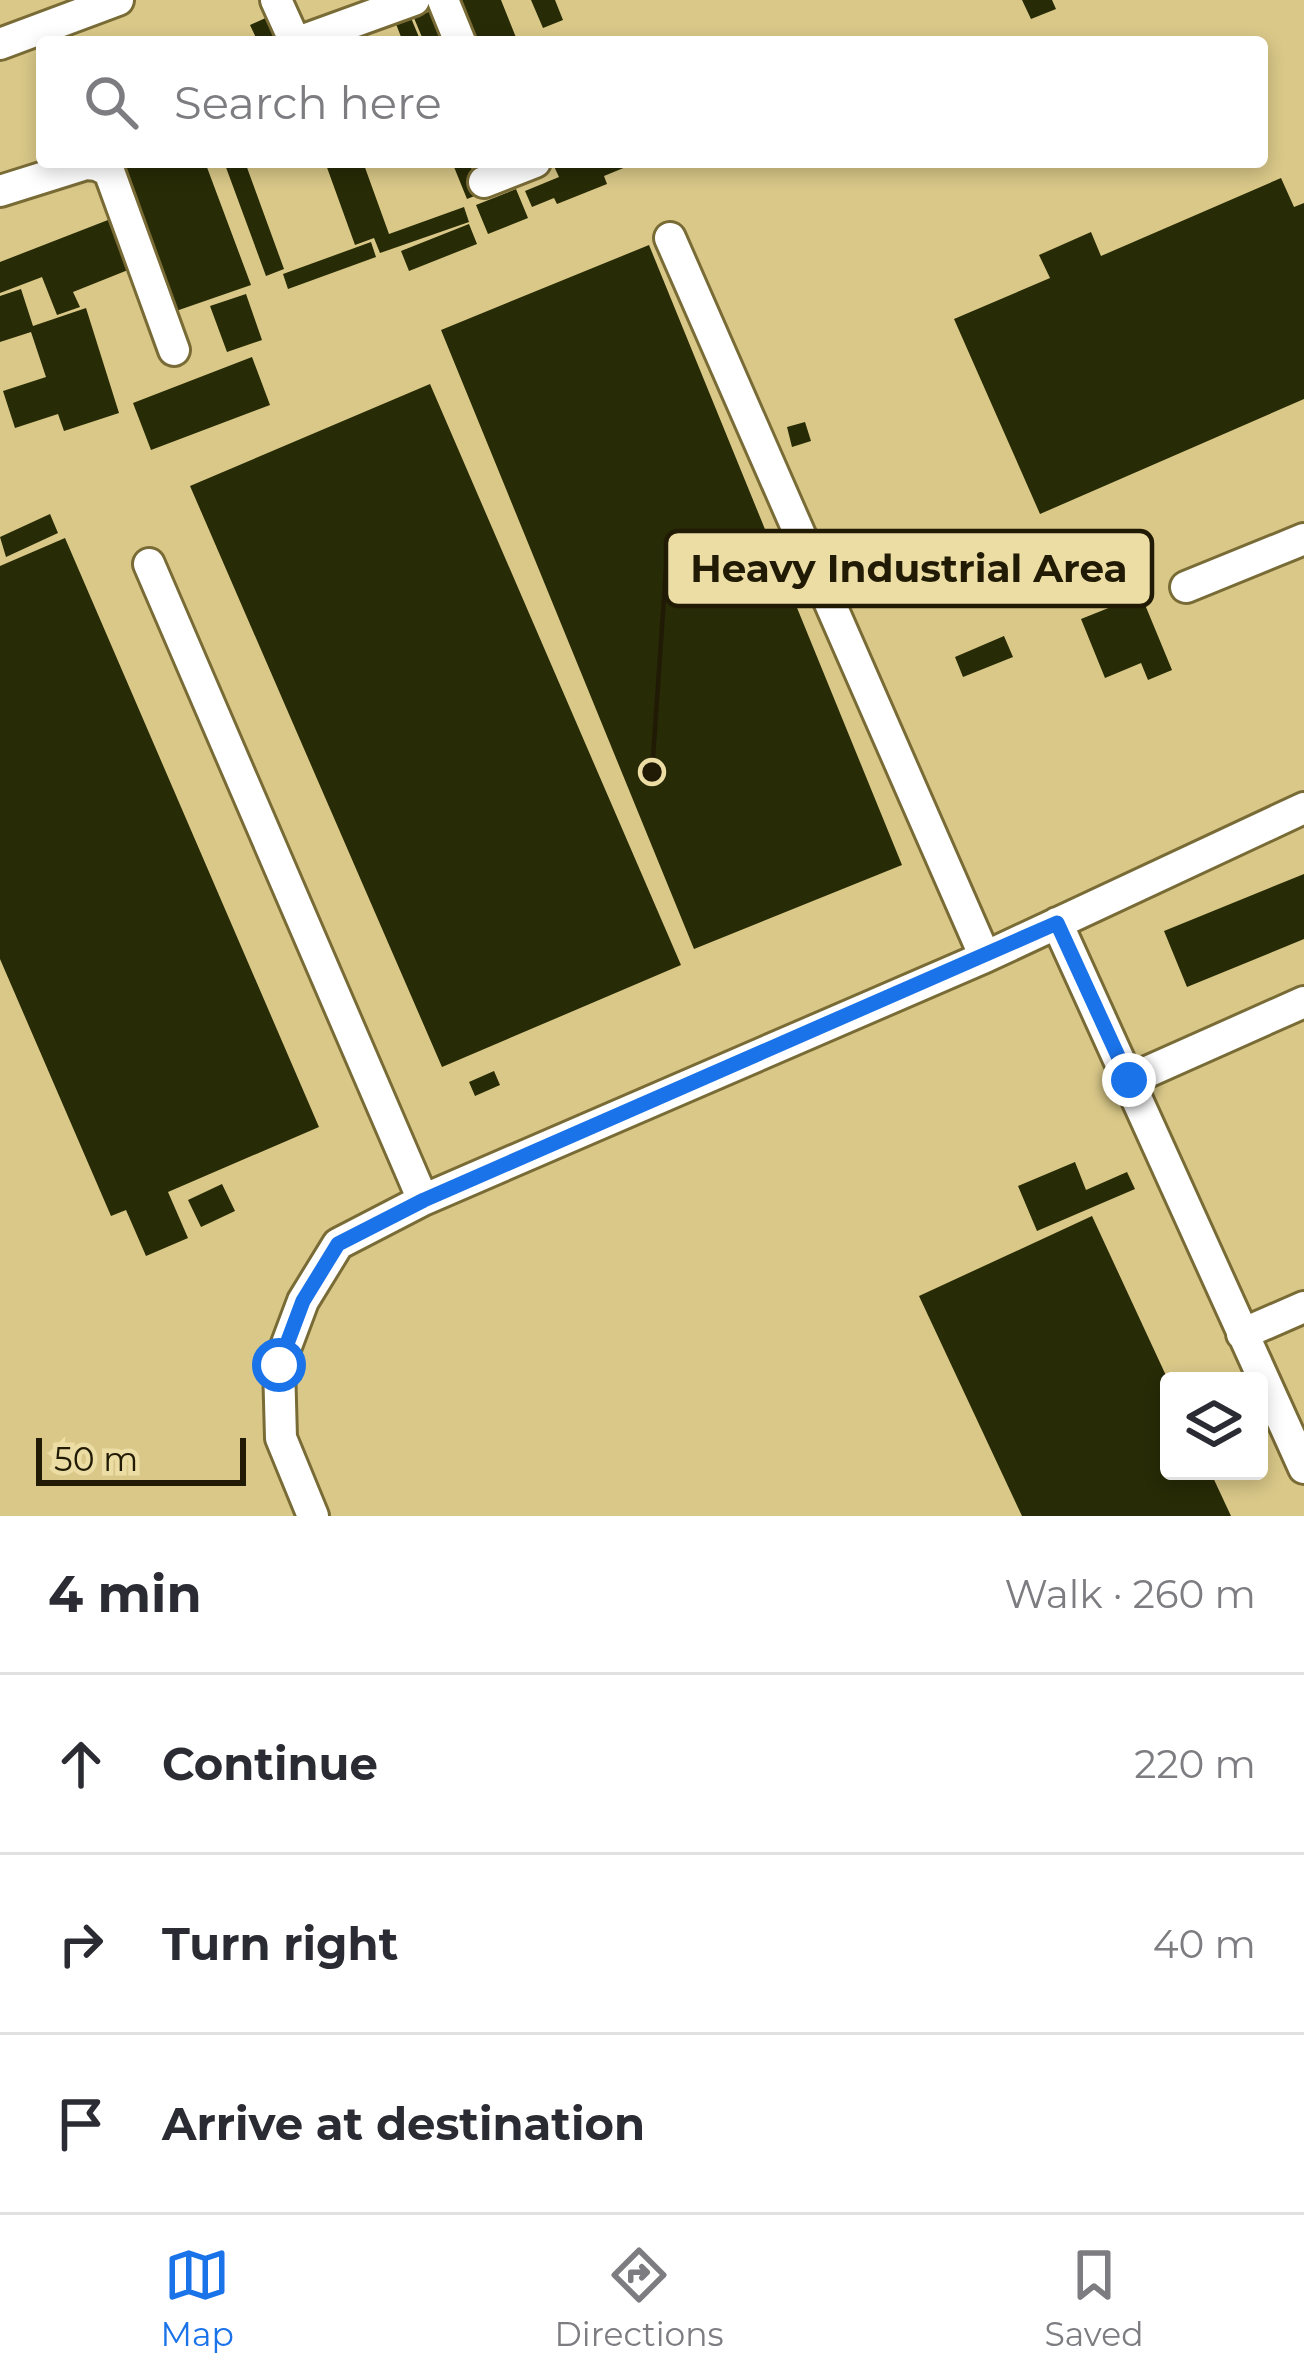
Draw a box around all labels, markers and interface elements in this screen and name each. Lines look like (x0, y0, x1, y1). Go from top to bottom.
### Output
search box (36, 36, 1268, 168)
icon: search (78, 69, 144, 135)
text: Search here (174, 75, 442, 130)
callout: Heavy Industrial Area (666, 531, 1152, 606)
text: Heavy Industrial Area (690, 544, 1128, 592)
route end (1102, 1053, 1156, 1107)
route start (252, 1338, 306, 1392)
map controls (1160, 1372, 1268, 1480)
button: layers (1160, 1372, 1268, 1480)
scale bar (36, 1432, 246, 1485)
text: 50 m (54, 1439, 138, 1479)
text: 4 min (48, 1563, 202, 1625)
text: Walk · 260 m (1004, 1570, 1256, 1618)
icon: ahead (48, 1731, 114, 1797)
text: Continue (162, 1736, 378, 1791)
text: 220 m (1134, 1740, 1256, 1788)
icon: right (48, 1911, 114, 1977)
text: Turn right (162, 1916, 398, 1971)
text: 40 m (1153, 1920, 1256, 1968)
icon: arrive (48, 2091, 114, 2157)
text: Arrive at destination (162, 2096, 645, 2151)
tab: Map (160, 2242, 234, 2354)
tab: Directions (555, 2242, 724, 2354)
tab: Saved (1044, 2242, 1144, 2354)

